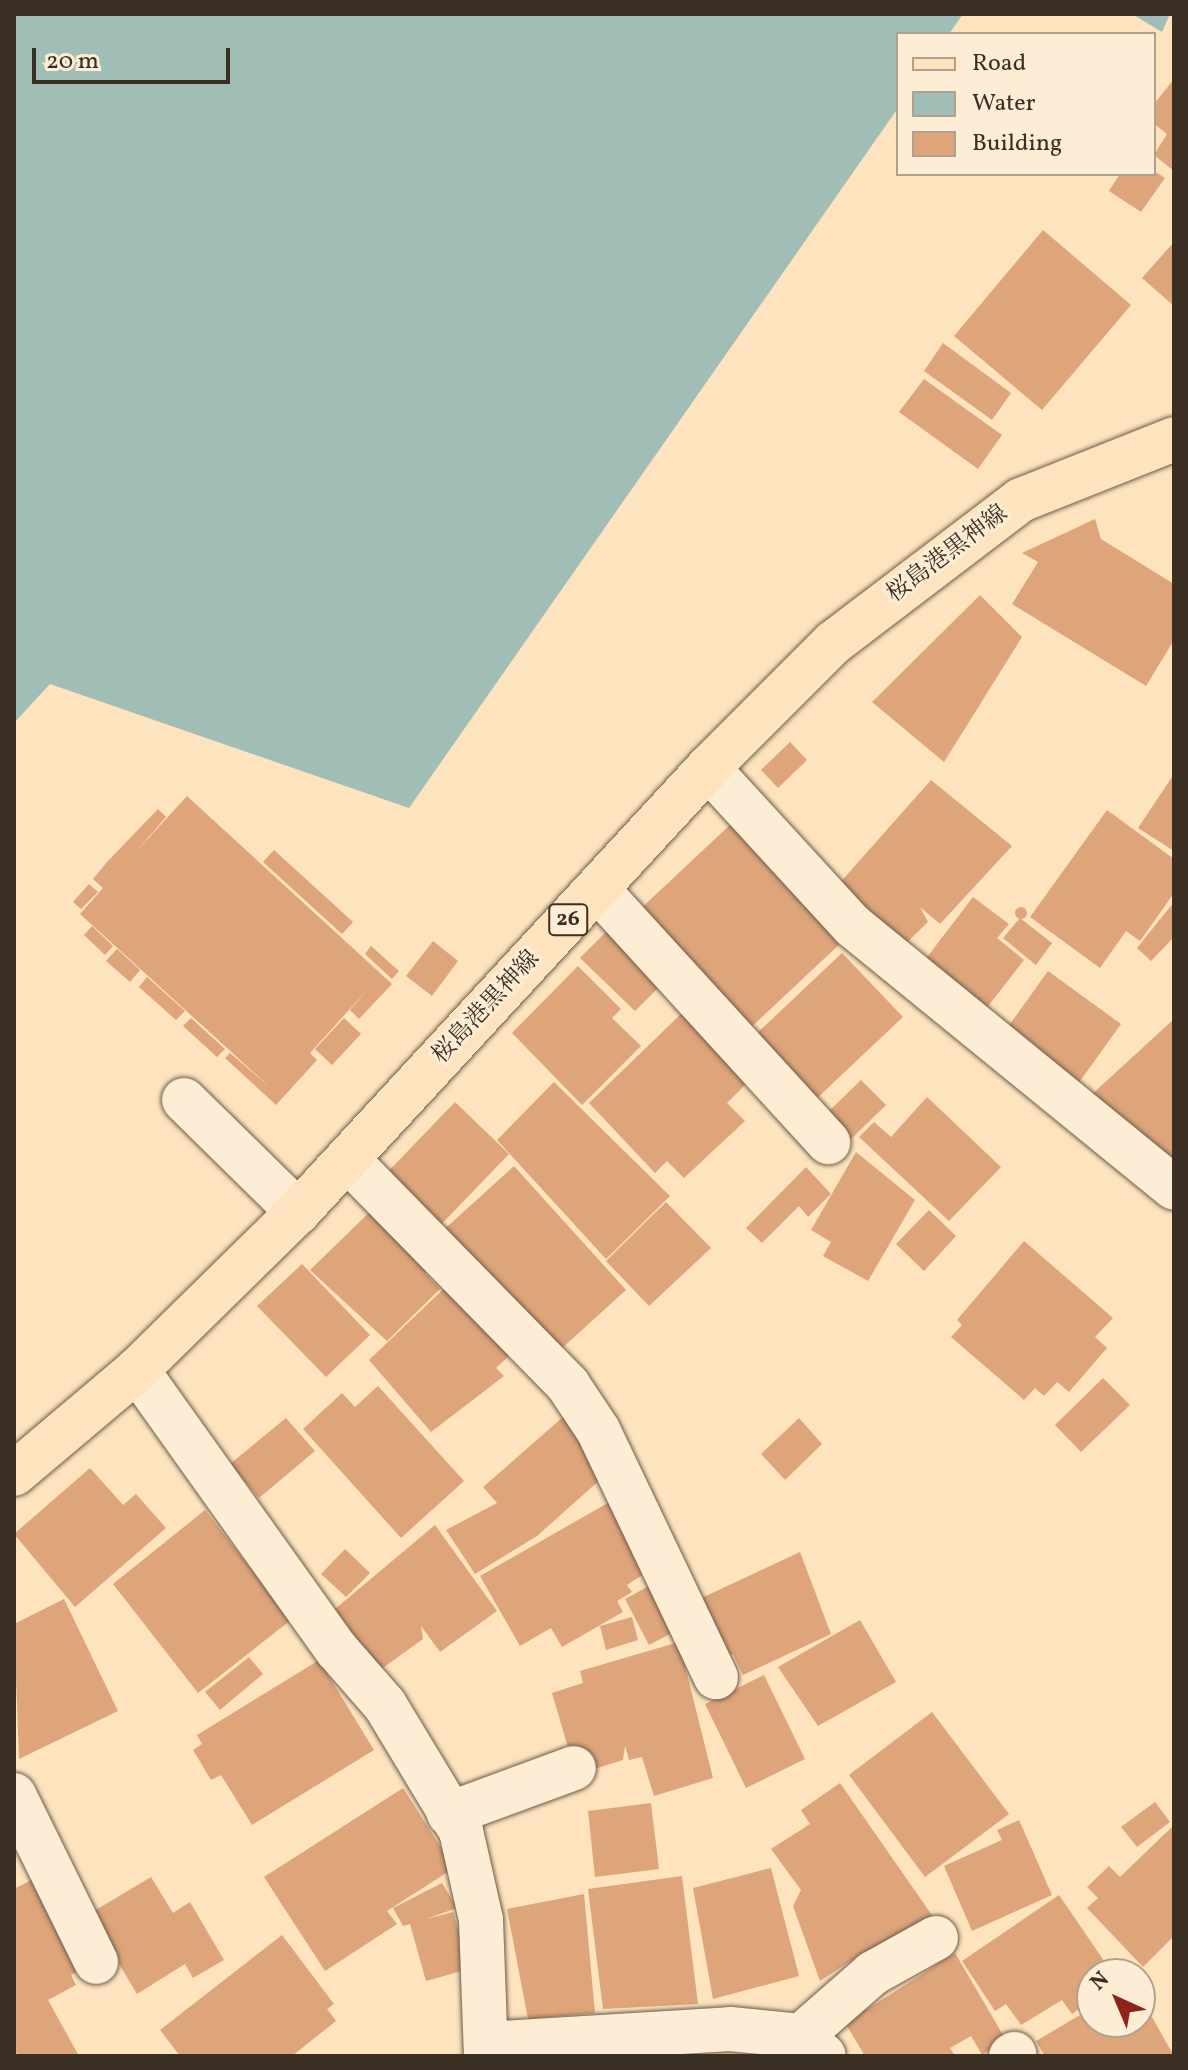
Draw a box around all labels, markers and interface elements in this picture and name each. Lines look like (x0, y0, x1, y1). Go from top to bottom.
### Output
scale bar (36, 32, 234, 82)
legend (896, 32, 1156, 176)
text: 20 m (46, 45, 99, 79)
text: Road (972, 47, 1026, 81)
text: Water (972, 87, 1036, 121)
text: Building (972, 127, 1062, 161)
street label: 桜島港黒神線 (882, 500, 1014, 610)
road number: 26 (548, 902, 588, 938)
street label: 桜島港黒神線 (427, 946, 547, 1070)
north arrow (1076, 1958, 1156, 2038)
text: N (1084, 1965, 1117, 1999)

